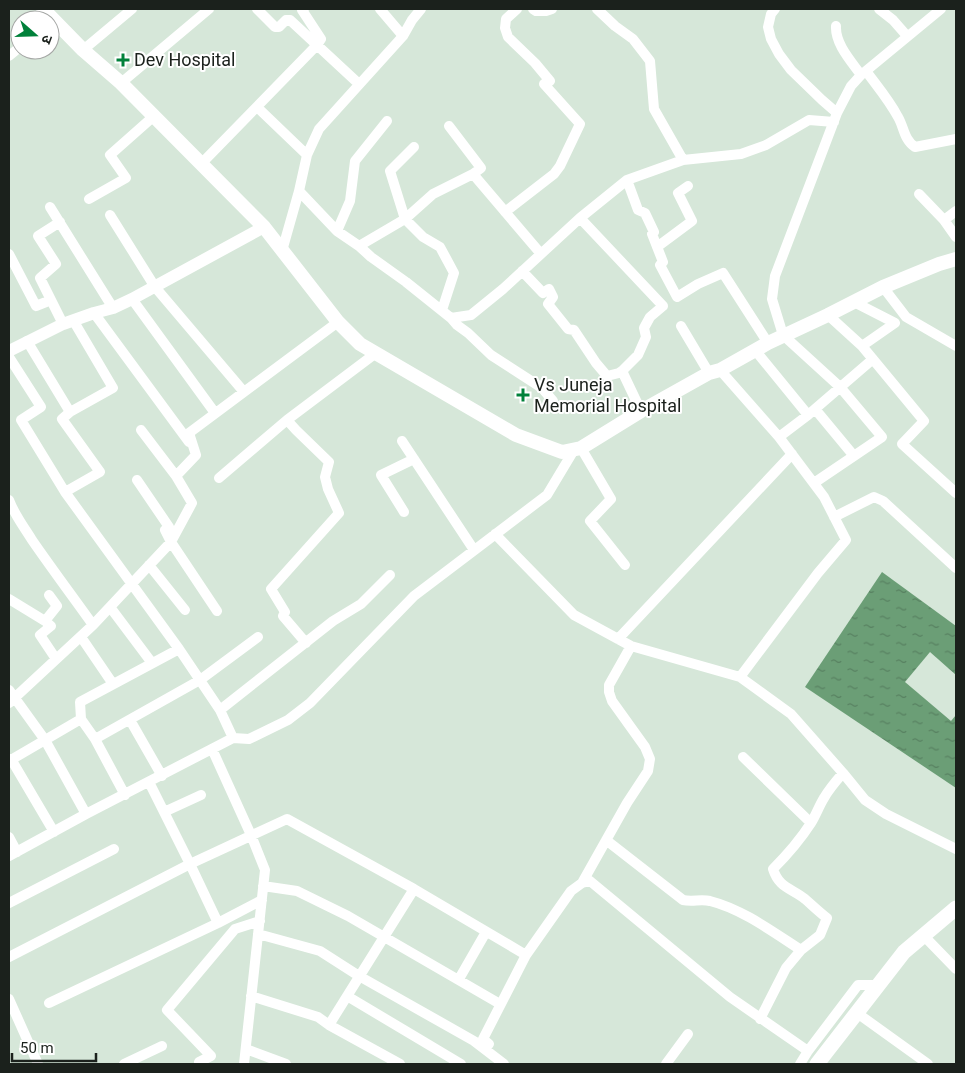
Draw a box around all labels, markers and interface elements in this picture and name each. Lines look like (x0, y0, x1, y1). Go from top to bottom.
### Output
north arrow (10, 10, 60, 60)
text: उ (38, 33, 56, 47)
place label: Dev Hospital (134, 49, 235, 70)
marker: Dev Hospital (116, 53, 130, 67)
place label: Vs Juneja Memorial Hospital (534, 374, 681, 416)
marker: Vs Juneja Memorial Hospital (516, 388, 530, 402)
scale bar (12, 1030, 96, 1062)
text: 50 m (20, 1039, 54, 1057)

